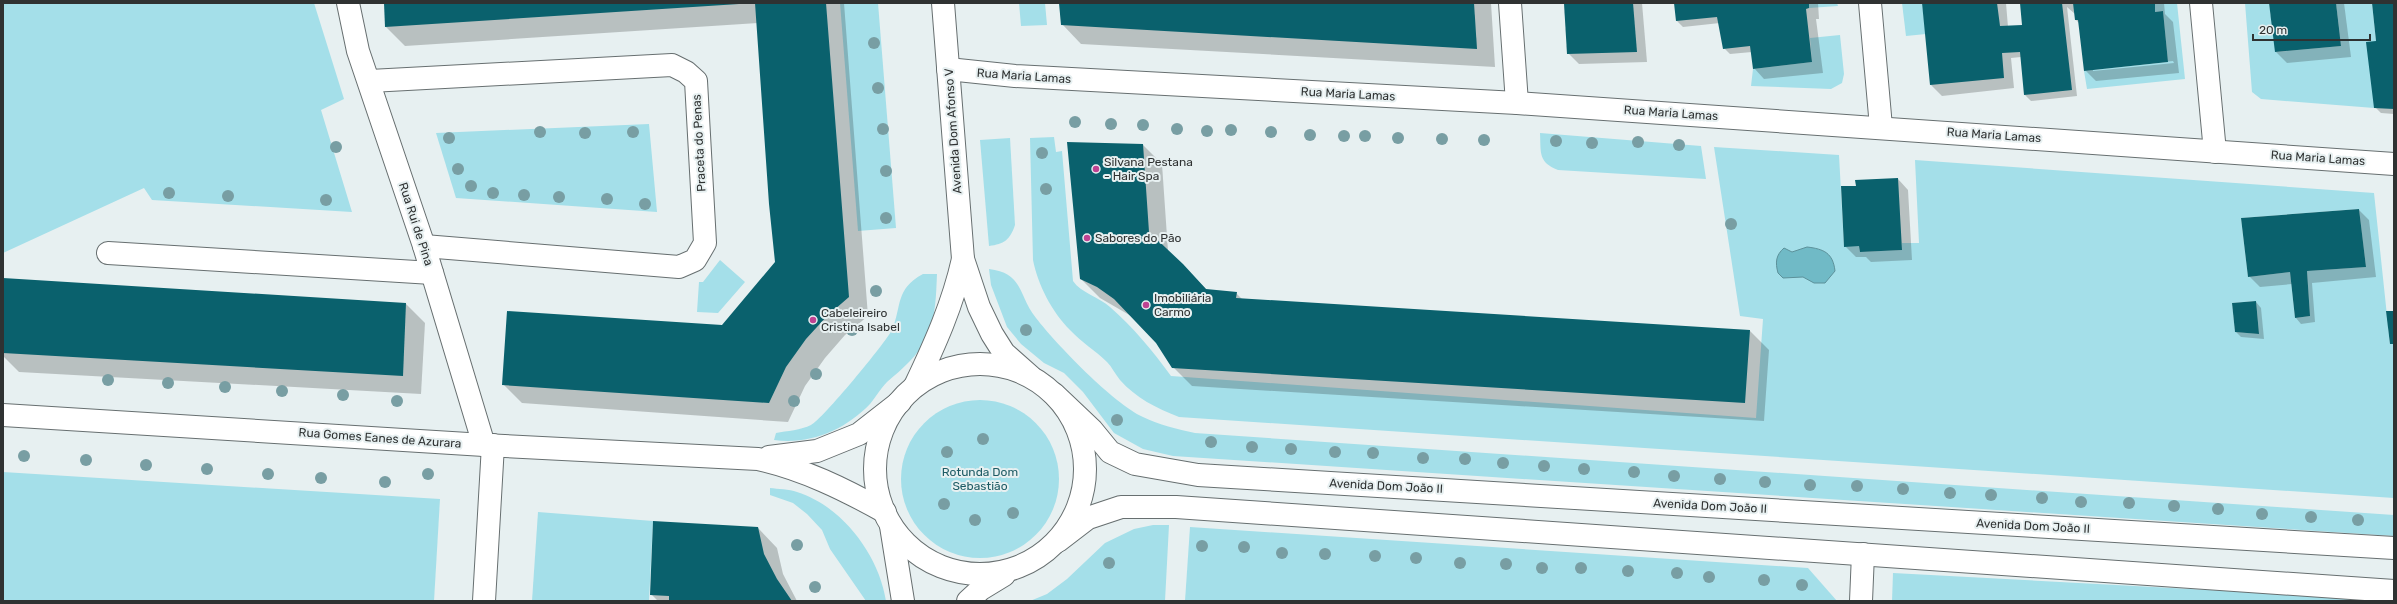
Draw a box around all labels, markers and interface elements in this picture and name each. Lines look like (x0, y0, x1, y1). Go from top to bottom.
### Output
scale bar (2253, 16, 2370, 42)
text: 20 m (2259, 23, 2287, 37)
street label: Rua Maria Lamas (976, 66, 1072, 86)
street label: Avenida Dom Afonso V (942, 67, 964, 194)
street label: Rua Maria Lamas (1300, 85, 1396, 103)
street label: Praceta do Penas (689, 94, 709, 192)
street label: Rua Maria Lamas (1623, 103, 1719, 123)
street label: Rua Maria Lamas (1946, 125, 2042, 145)
street label: Rua Maria Lamas (2270, 148, 2366, 168)
place label: Silvana Pestana - Hair Spa (1104, 155, 1193, 183)
marker: Silvana Pestana - Hair Spa (1091, 164, 1101, 174)
street label: Rua Rui de Pina (396, 181, 436, 267)
place label: Sabores do Pão (1095, 231, 1182, 245)
marker: Sabores do Pão (1082, 233, 1092, 243)
place label: Imobiliária Carmo (1154, 291, 1211, 319)
marker: Imobiliária Carmo (1141, 300, 1151, 310)
place label: Cabeleireiro Cristina Isabel (821, 306, 900, 334)
marker: Cabeleireiro Cristina Isabel (808, 315, 818, 325)
street label: Rua Gomes Eanes de Azurara (298, 425, 462, 451)
park label: Rotunda Dom Sebastião (942, 465, 1018, 493)
street label: Avenida Dom João II (1329, 476, 1443, 496)
street label: Avenida Dom João II (1653, 496, 1767, 516)
street label: Avenida Dom João II (1976, 516, 2090, 536)

